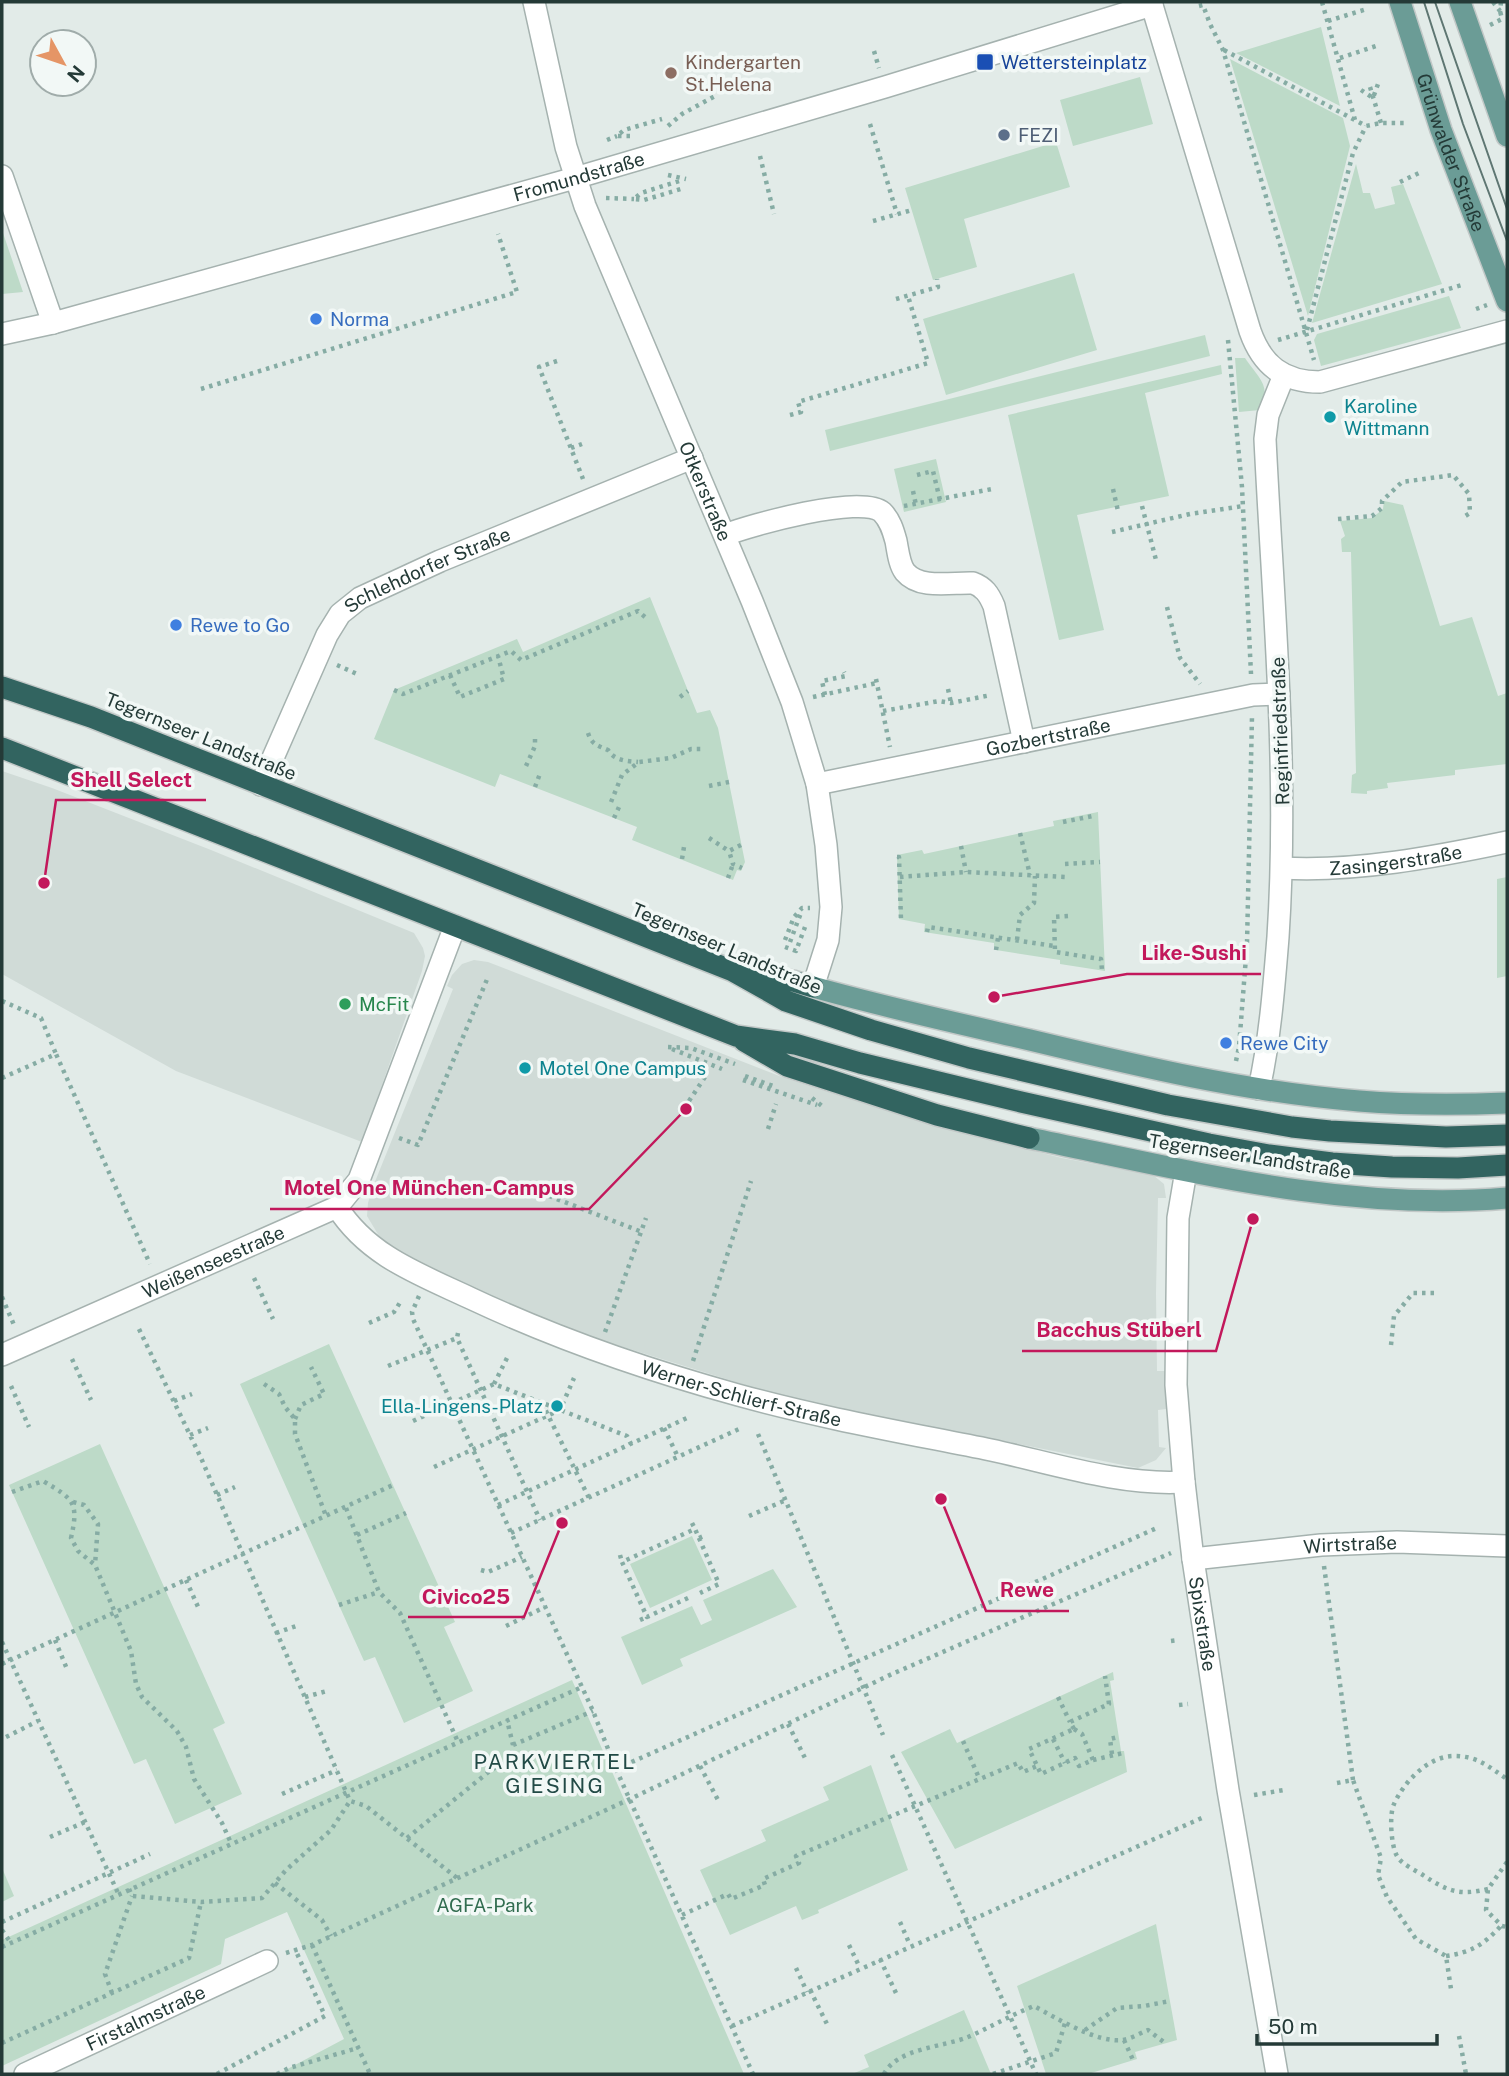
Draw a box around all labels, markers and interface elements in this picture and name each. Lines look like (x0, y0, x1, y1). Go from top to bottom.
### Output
north arrow (28, 28, 98, 98)
place label: Kindergarten St.Helena (685, 51, 801, 95)
place label: Wettersteinplatz (1001, 51, 1147, 73)
marker: Wettersteinplatz (975, 52, 995, 72)
text: N (63, 61, 89, 87)
marker: Kindergarten St.Helena (663, 65, 679, 81)
street label: Grünwalder Straße (1413, 70, 1490, 235)
place label: FEZI (1018, 124, 1059, 146)
marker: FEZI (996, 127, 1012, 143)
street label: Fromundstraße (511, 147, 647, 206)
place label: Norma (330, 308, 389, 330)
marker: Norma (308, 311, 324, 327)
place label: Karoline Wittmann (1344, 395, 1430, 439)
marker: Karoline Wittmann (1322, 409, 1338, 425)
street label: Otkerstraße (675, 438, 736, 544)
street label: Schlehdorfer Straße (340, 523, 513, 617)
place label: Rewe to Go (190, 614, 290, 636)
marker: Rewe to Go (168, 617, 184, 633)
street label: Reginfriedstraße (1266, 656, 1294, 806)
street label: Tegernseer Landstraße (102, 688, 300, 784)
street label: Gozbertstraße (984, 713, 1112, 760)
callout: Shell Select (56, 758, 206, 800)
text: Shell Select (70, 767, 192, 792)
street label: Zasingerstraße (1328, 840, 1464, 879)
street label: Tegernseer Landstraße (629, 898, 825, 998)
callout: Like-Sushi (1127, 932, 1261, 974)
text: Like-Sushi (1141, 940, 1247, 965)
place label: McFit (359, 993, 409, 1015)
marker: McFit (337, 996, 353, 1012)
place label: Rewe City (1240, 1032, 1328, 1054)
marker: Rewe City (1218, 1035, 1234, 1051)
place label: Motel One Campus (539, 1057, 706, 1079)
marker: Motel One Campus (517, 1060, 533, 1076)
street label: Tegernseer Landstraße (1147, 1129, 1353, 1183)
callout: Motel One München-Campus (270, 1167, 589, 1209)
text: Motel One München-Campus (284, 1175, 574, 1200)
street label: Weißenseestraße (139, 1221, 288, 1303)
callout: Bacchus Stüberl (1022, 1309, 1216, 1351)
text: Bacchus Stüberl (1036, 1317, 1202, 1342)
street label: Werner-Schlierf-Straße (639, 1356, 844, 1431)
place label: Ella-Lingens-Platz (381, 1395, 543, 1417)
marker: Ella-Lingens-Platz (549, 1398, 565, 1414)
street label: Wirtstraße (1302, 1531, 1398, 1558)
callout: Rewe (986, 1569, 1069, 1611)
callout: Civico25 (408, 1575, 524, 1617)
street label: Spixstraße (1185, 1575, 1221, 1673)
text: Rewe (1000, 1577, 1054, 1602)
text: Civico25 (422, 1584, 510, 1609)
district label: PARKVIERTEL GIESING (474, 1749, 636, 1798)
park label: AGFA-Park (436, 1894, 534, 1916)
street label: Firstalmstraße (82, 1980, 209, 2055)
scale bar (1257, 2002, 1437, 2046)
text: 50 m (1268, 2014, 1318, 2039)

